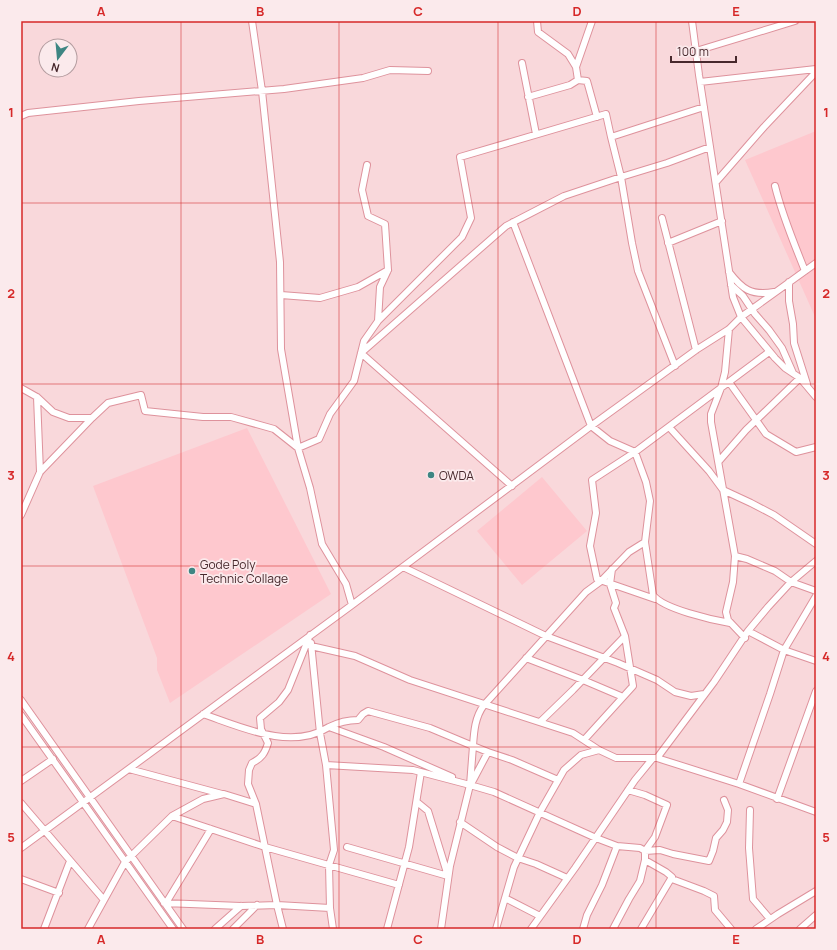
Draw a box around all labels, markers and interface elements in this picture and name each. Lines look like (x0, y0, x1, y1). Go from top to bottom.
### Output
text: A (97, 2, 106, 20)
text: B (256, 2, 264, 20)
text: C (413, 2, 423, 20)
text: D (572, 2, 582, 20)
text: E (732, 2, 740, 20)
north arrow (38, 38, 78, 78)
scale bar (671, 38, 736, 64)
text: 100 m (677, 43, 709, 60)
text: N (49, 60, 61, 76)
text: 1 (8, 103, 14, 121)
text: 1 (823, 103, 829, 121)
text: 2 (7, 284, 15, 302)
text: 2 (822, 284, 830, 302)
text: 3 (7, 466, 15, 484)
text: 3 (822, 466, 830, 484)
place label: OWDA (439, 467, 474, 484)
marker: OWDA (426, 470, 436, 480)
place label: Gode Poly Technic Collage (200, 556, 288, 587)
marker: Gode Poly Technic Collage (187, 566, 197, 576)
text: 4 (7, 647, 15, 665)
text: 4 (822, 647, 830, 665)
text: 5 (7, 828, 15, 846)
text: 5 (822, 828, 830, 846)
text: A (97, 930, 106, 948)
text: B (256, 930, 264, 948)
text: C (413, 930, 423, 948)
text: D (572, 930, 582, 948)
text: E (732, 930, 740, 948)

